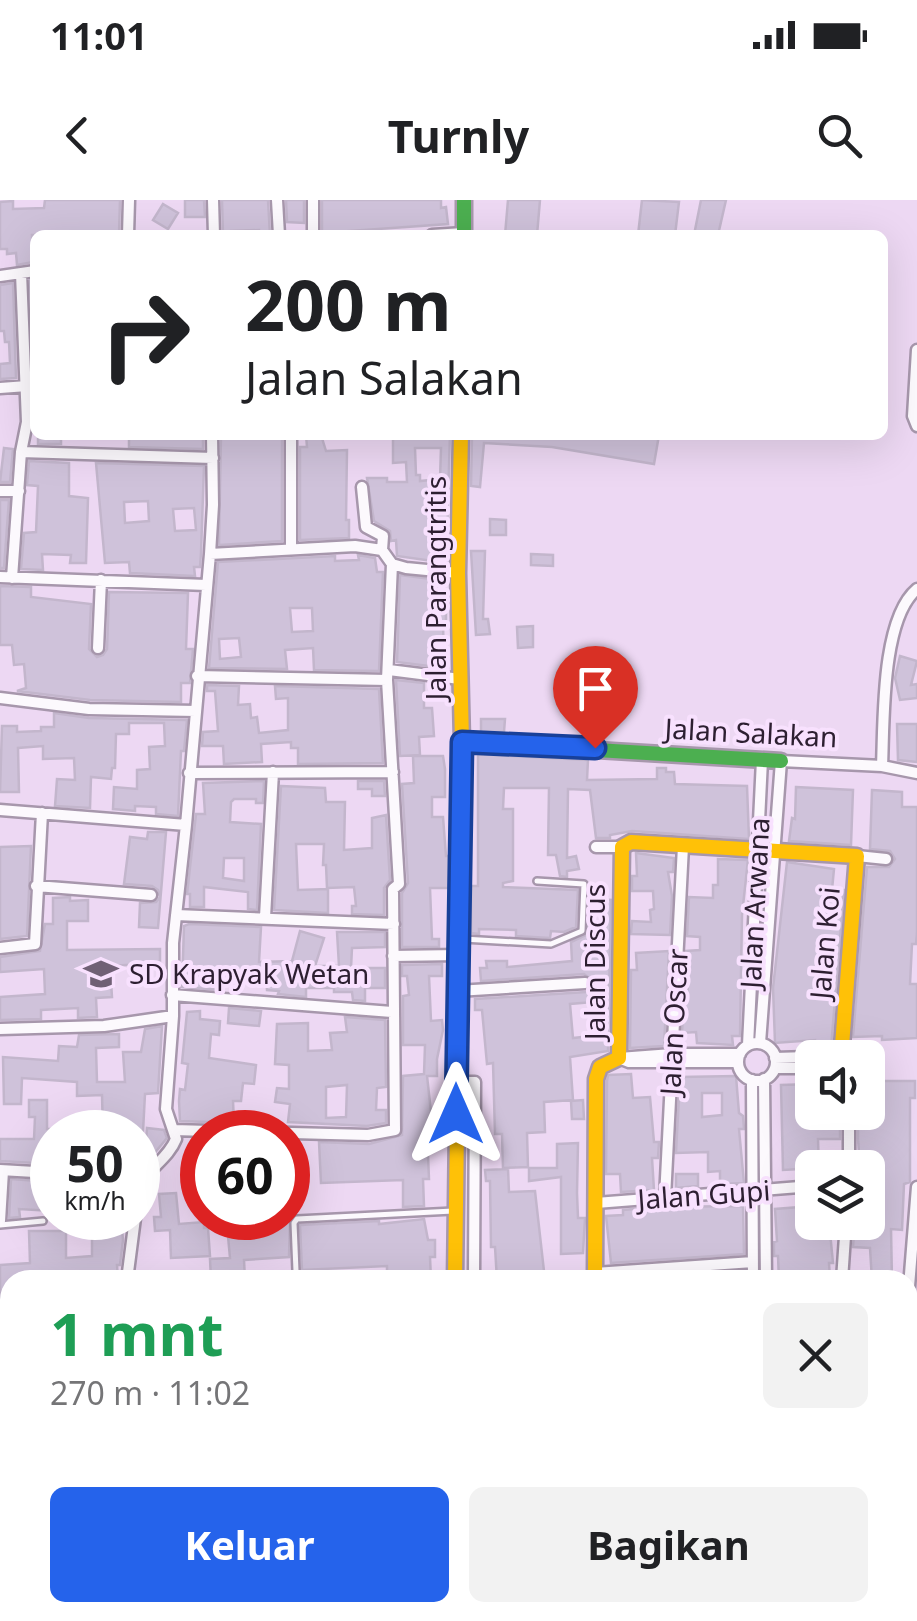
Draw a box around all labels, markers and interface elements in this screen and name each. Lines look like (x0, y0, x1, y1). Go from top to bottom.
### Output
text: 11:01 (50, 9, 148, 61)
text: Turnly (388, 105, 529, 166)
icon: back (50, 108, 105, 163)
icon: search (812, 108, 867, 163)
text: 200 m (245, 256, 452, 352)
icon: right (80, 270, 210, 400)
text: Jalan Salakan (245, 347, 523, 408)
street label: Jalan Parangtritis (416, 476, 454, 703)
pin (553, 646, 638, 749)
icon: arrive (568, 661, 623, 716)
street label: Jalan Salakan (661, 708, 838, 755)
street label: Jalan Arwana (730, 817, 777, 992)
street label: Jalan Discus (575, 884, 613, 1043)
street label: Jalan Koi (800, 885, 848, 1004)
street label: Jalan Oscar (650, 947, 696, 1099)
place label: SD Krapyak Wetan (129, 954, 369, 992)
school or university icon: SD Krapyak Wetan (82, 955, 120, 993)
map controls (795, 1040, 885, 1240)
button: sound (795, 1040, 885, 1130)
position arrow (404, 1062, 508, 1166)
speed limit sign: 60 (180, 1110, 310, 1240)
text: 50 (66, 1129, 124, 1197)
button: layers (795, 1150, 885, 1240)
street label: Jalan Gupi (633, 1170, 772, 1218)
text: km/h (64, 1183, 126, 1217)
text: 1 mnt (50, 1292, 223, 1374)
button: close (763, 1303, 868, 1408)
text: 270 m · 11:02 (50, 1371, 250, 1414)
button: Keluar (50, 1487, 449, 1602)
button: Bagikan (469, 1487, 868, 1602)

